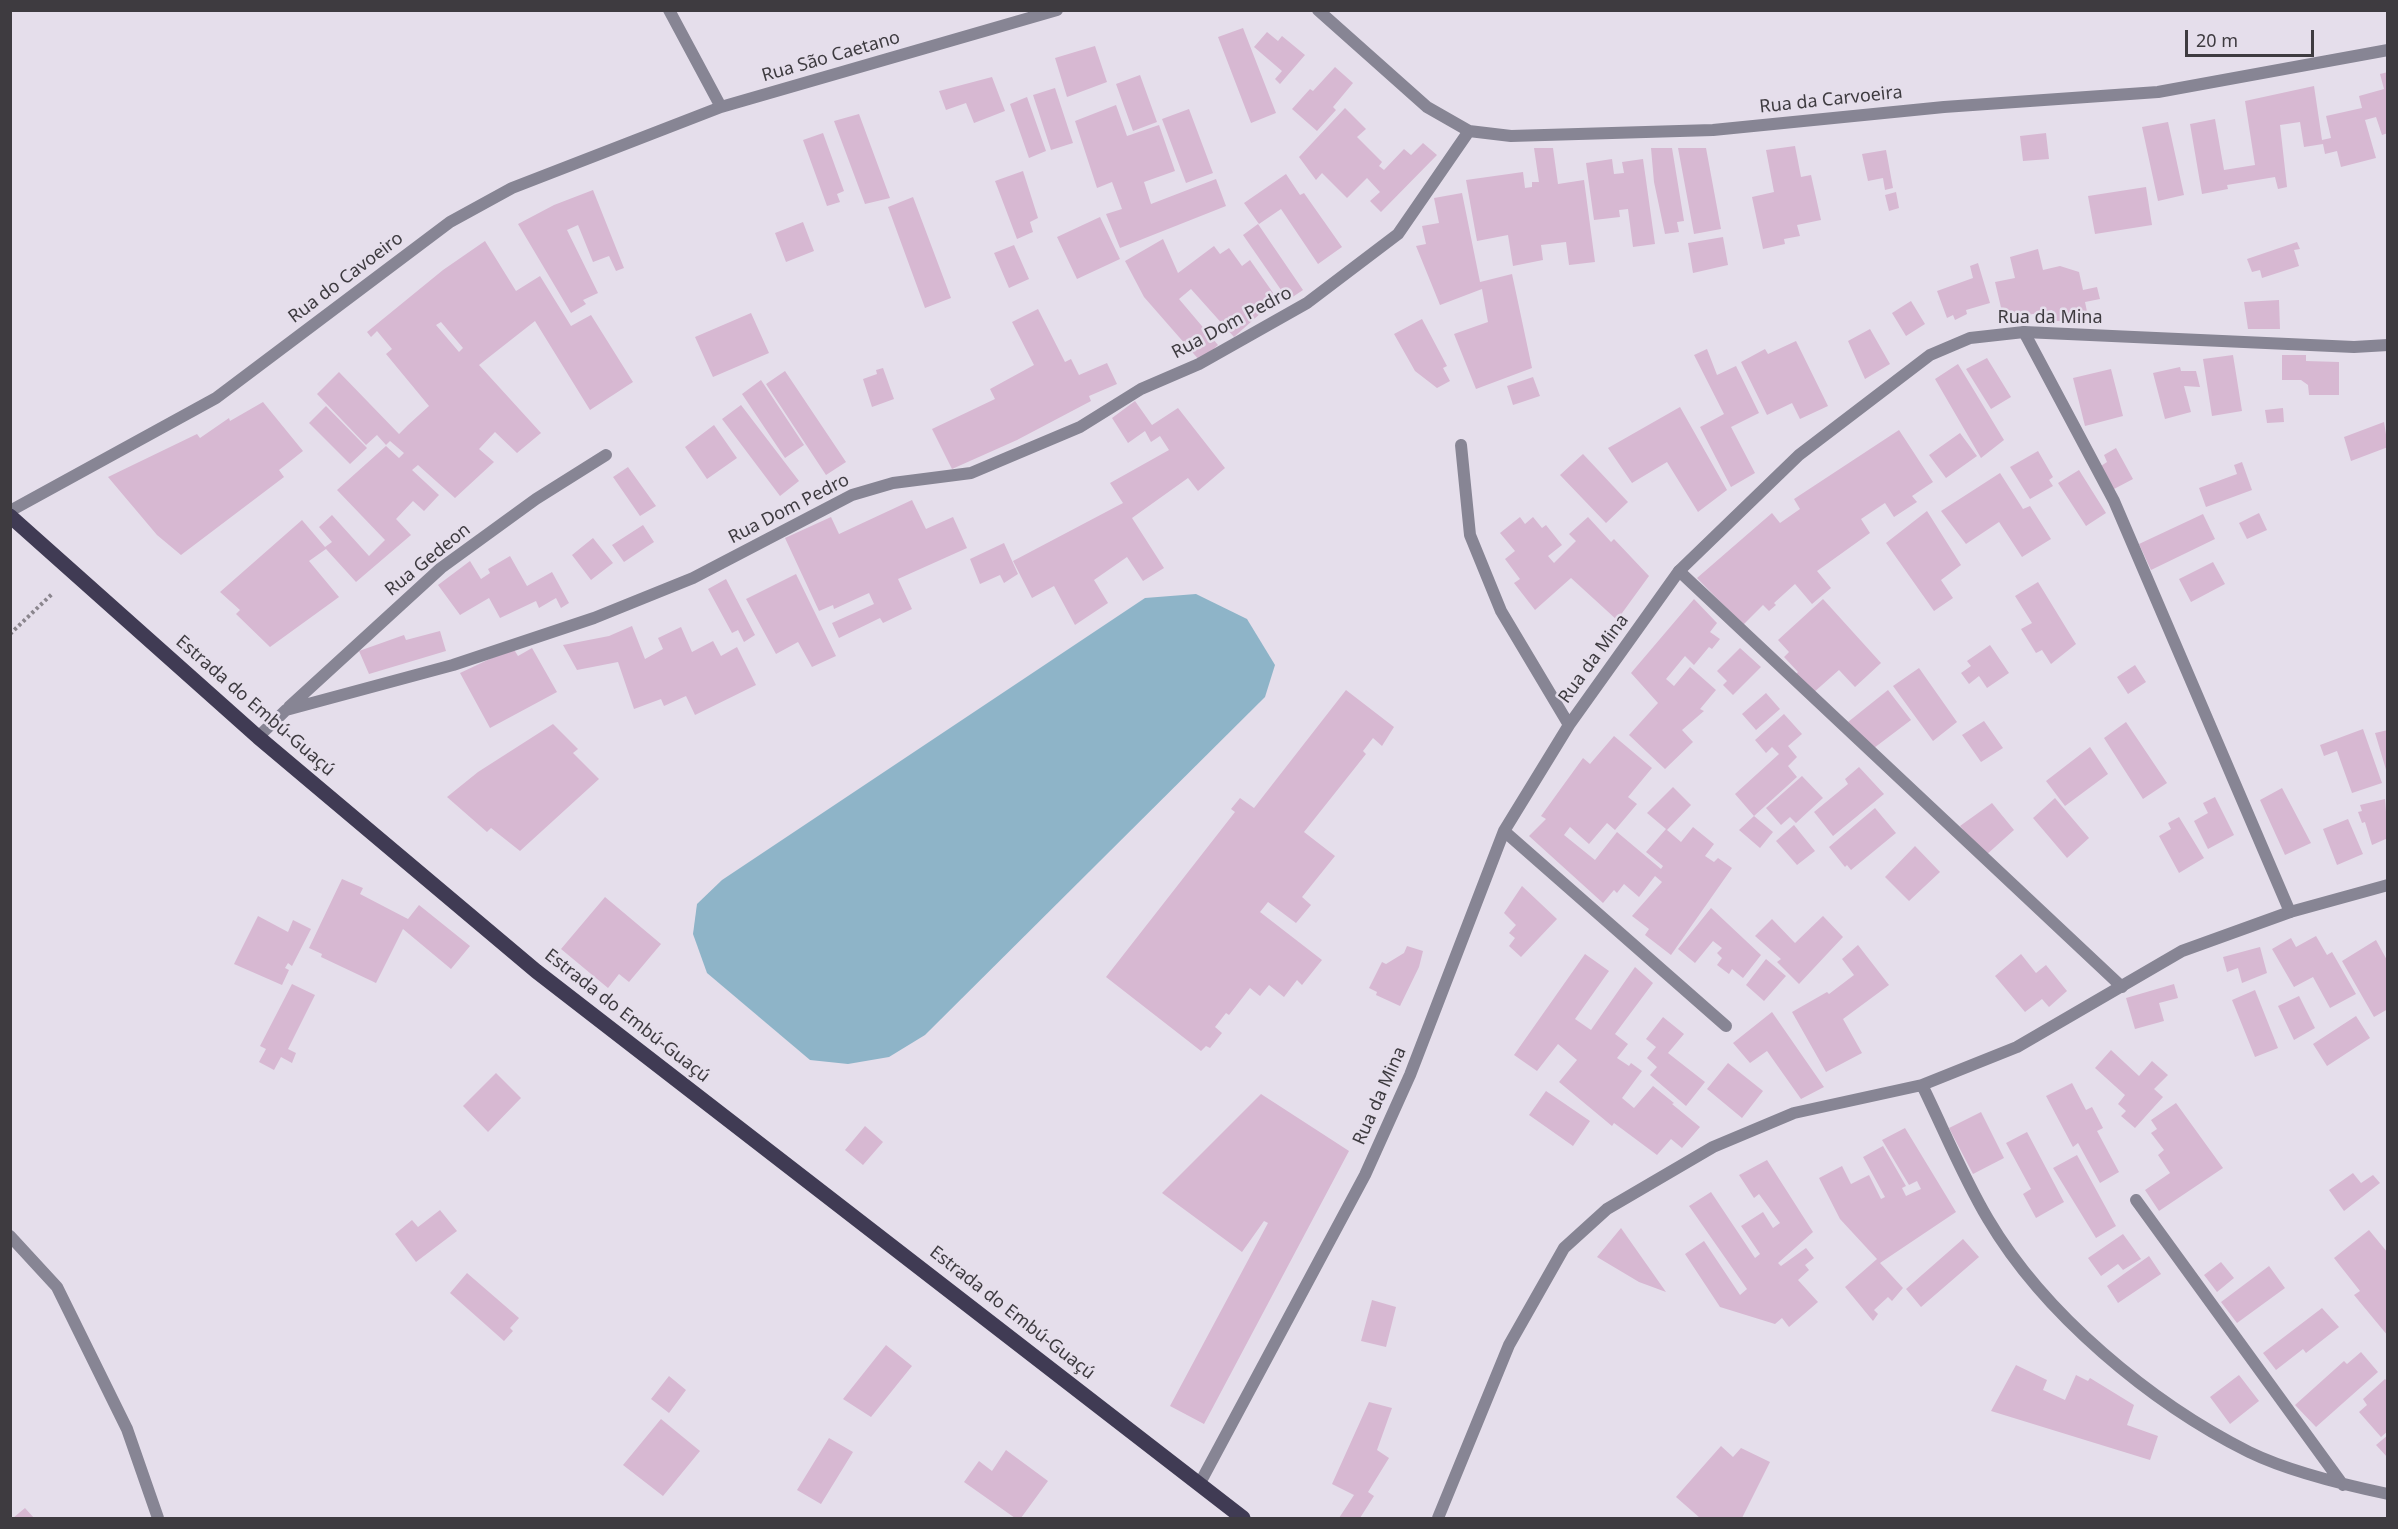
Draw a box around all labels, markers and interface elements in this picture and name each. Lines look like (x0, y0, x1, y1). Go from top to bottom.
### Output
scale bar (2188, 18, 2317, 56)
street label: Rua São Caetano (759, 27, 903, 87)
text: 20 m (2196, 28, 2238, 52)
street label: Rua da Carvoeira (1758, 82, 1904, 118)
street label: Rua do Cavoeiro (284, 228, 408, 328)
street label: Rua Dom Pedro (1168, 282, 1296, 364)
street label: Rua da Mina (1997, 307, 2103, 329)
street label: Rua Dom Pedro (725, 469, 853, 549)
street label: Rua Gedeon (381, 519, 475, 601)
street label: Rua da Mina (1554, 610, 1634, 708)
street label: Estrada do Embú-Guaçú (171, 631, 339, 781)
street label: Estrada do Embú-Guaçú (540, 945, 714, 1087)
street label: Rua da Mina (1349, 1044, 1411, 1148)
street label: Estrada do Embú-Guaçú (925, 1242, 1099, 1384)

